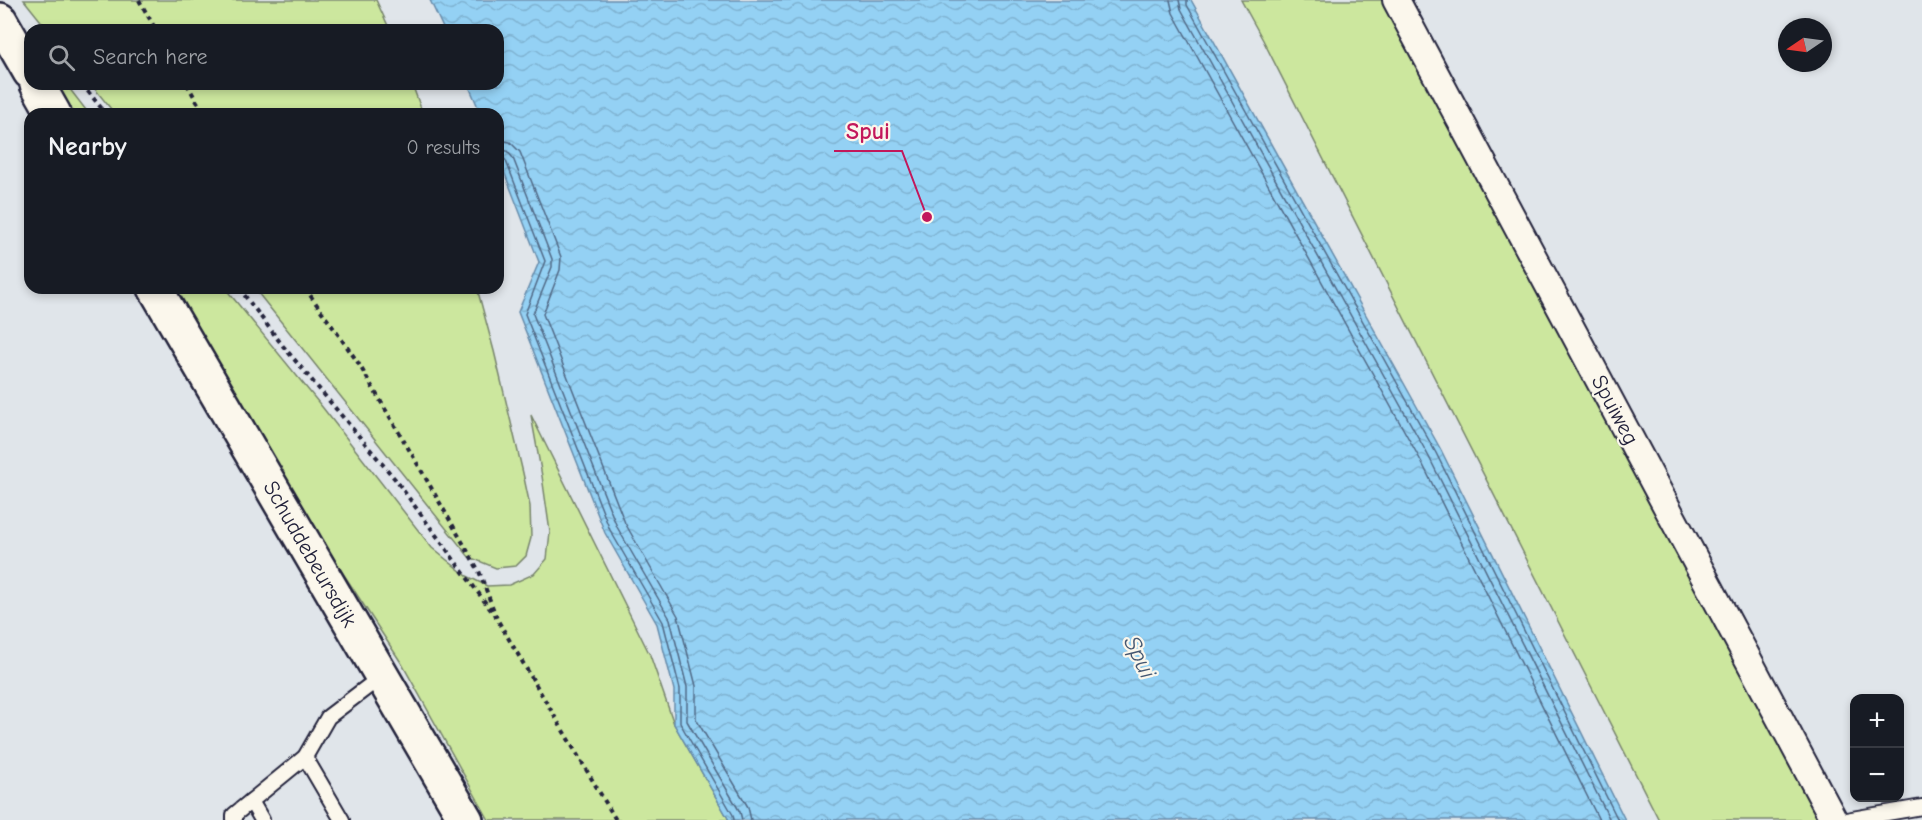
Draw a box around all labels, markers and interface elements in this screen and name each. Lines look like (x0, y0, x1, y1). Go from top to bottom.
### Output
north arrow (1778, 18, 1832, 72)
search box (24, 24, 504, 90)
icon: search (45, 41, 78, 74)
text: Search here (93, 44, 208, 70)
callout: Spui (834, 109, 902, 151)
text: Spui (846, 117, 890, 145)
text: Nearby (48, 132, 127, 162)
text: 0 results (407, 136, 480, 159)
street label: Spuiweg (1586, 371, 1644, 449)
street label: Schuddebeursdijk (258, 476, 363, 632)
water label: Spui (1118, 631, 1162, 683)
map controls (1850, 694, 1904, 802)
button: + (1850, 694, 1904, 748)
button: − (1850, 748, 1904, 802)

